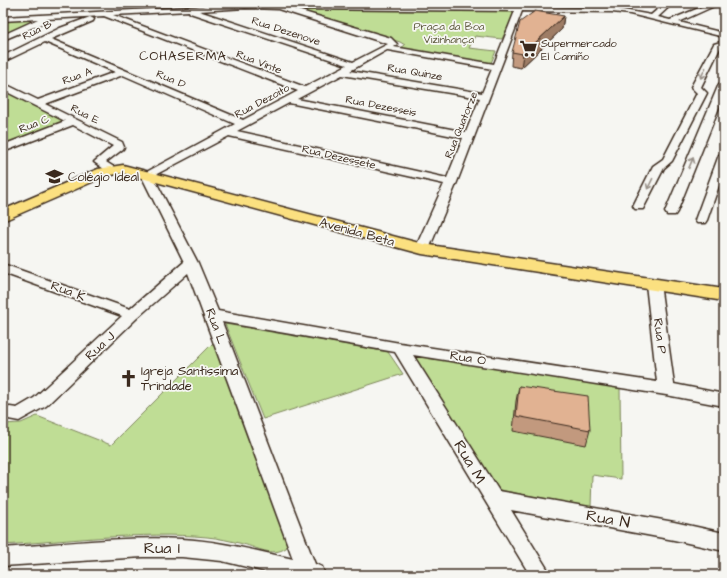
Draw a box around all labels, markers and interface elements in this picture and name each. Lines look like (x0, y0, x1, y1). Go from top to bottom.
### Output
street label: Rua Dezenove (250, 13, 322, 49)
street label: Rua B (20, 16, 54, 44)
park label: Praça da Boa Vizinhança (414, 19, 485, 47)
place label: Supermercado El Camiño (541, 36, 618, 64)
supermarket icon: Supermercado El Camiño (518, 39, 538, 59)
street label: Rua Vinte (234, 46, 284, 78)
district label: COHASERMA (139, 47, 227, 65)
street label: Rua Quinze (386, 60, 444, 84)
street label: Rua A (60, 64, 94, 88)
street label: Rua D (154, 66, 188, 92)
one-way arrow (699, 67, 706, 79)
street label: Rua Dezoito (232, 80, 293, 122)
street label: Rua Quatorze (441, 89, 481, 161)
street label: Rua Dezesseis (344, 92, 418, 120)
street label: Rua E (68, 101, 102, 128)
street label: Rua C (17, 111, 51, 137)
street label: Rua Dezessete (301, 141, 377, 173)
one-way arrow (688, 157, 696, 169)
school or university icon: Colégio Ideal (45, 167, 65, 187)
place label: Colégio Ideal (68, 168, 139, 187)
one-way arrow (646, 178, 653, 190)
street label: Avenida Beta (317, 213, 397, 251)
street label: Rua K (48, 276, 88, 306)
street label: Rua L (201, 306, 231, 346)
street label: Rua P (649, 317, 671, 356)
street label: Rua J (81, 328, 119, 364)
street label: Rua O (449, 346, 488, 370)
place label: Igreja Santissima Trindade (141, 362, 239, 395)
church icon: Igreja Santissima Trindade (118, 368, 138, 388)
street label: Rua M (448, 436, 492, 488)
street label: Rua N (584, 504, 632, 534)
street label: Rua I (144, 537, 180, 559)

